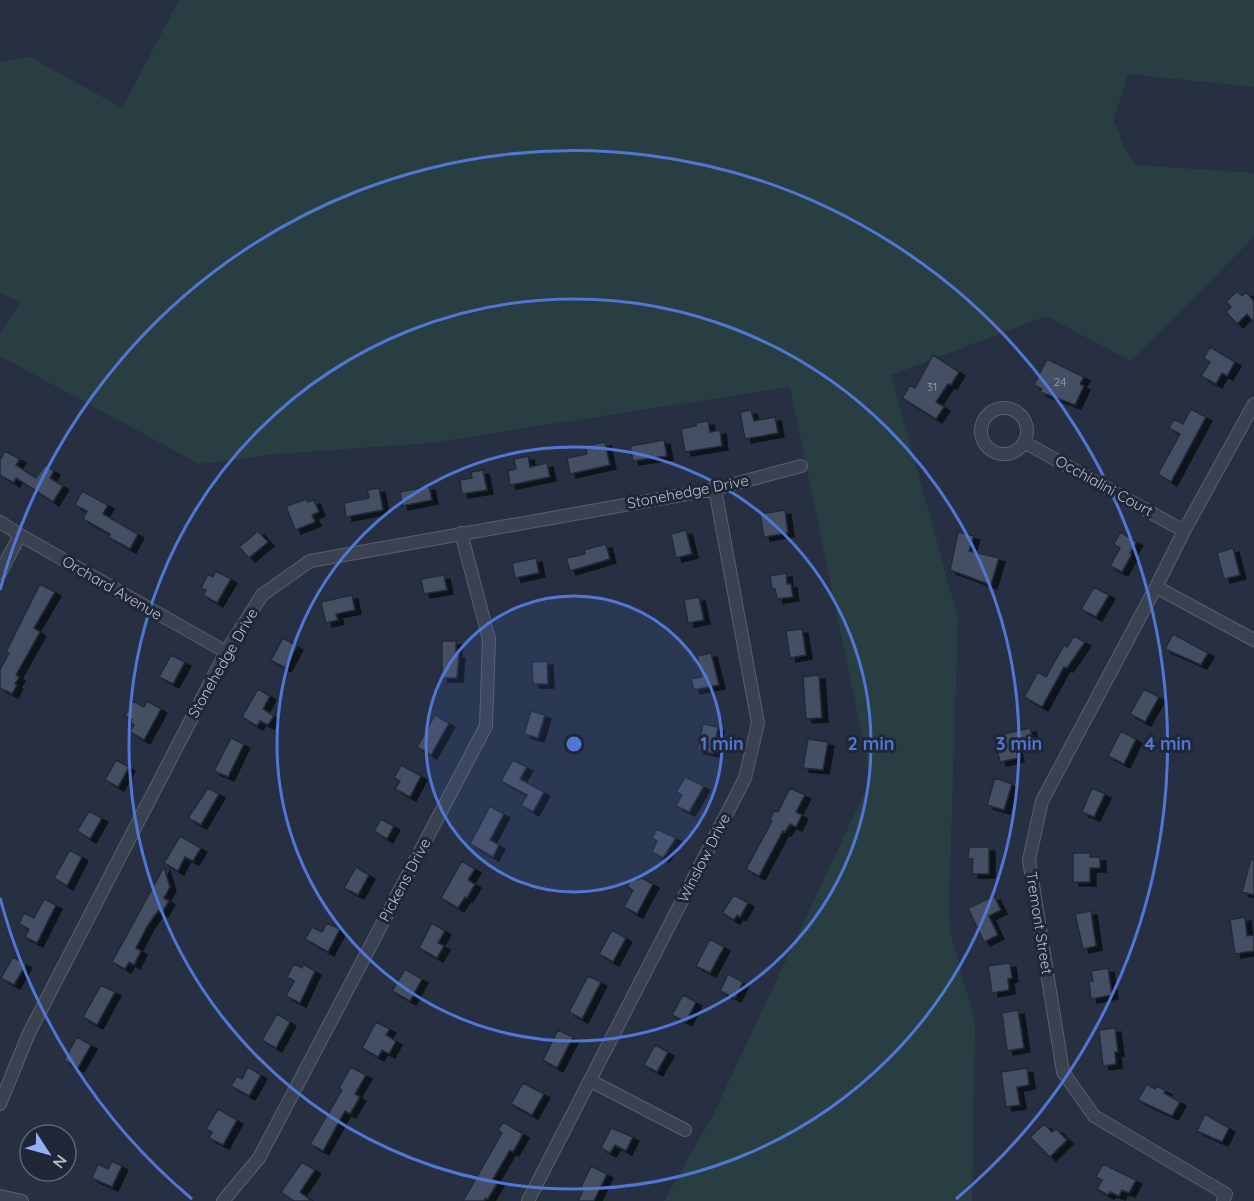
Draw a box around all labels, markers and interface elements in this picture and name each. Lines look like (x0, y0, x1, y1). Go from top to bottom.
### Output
house number: 24 (1054, 374, 1066, 389)
house number: 31 (927, 379, 937, 394)
street label: Occhialini Court (1052, 451, 1156, 520)
street label: Stonehedge Drive (625, 470, 750, 513)
street label: Orchard Avenue (59, 551, 166, 624)
street label: Stonehedge Drive (183, 605, 262, 721)
text: 1 min (700, 732, 744, 755)
text: 2 min (848, 732, 894, 755)
text: 3 min (996, 732, 1042, 755)
text: 4 min (1144, 732, 1192, 755)
centre of rings (564, 734, 584, 754)
street label: Winslow Drive (673, 810, 734, 905)
street label: Pickens Drive (375, 835, 435, 925)
street label: Tremont Street (1022, 870, 1057, 976)
north arrow (18, 1123, 78, 1183)
text: N (49, 1151, 72, 1172)

